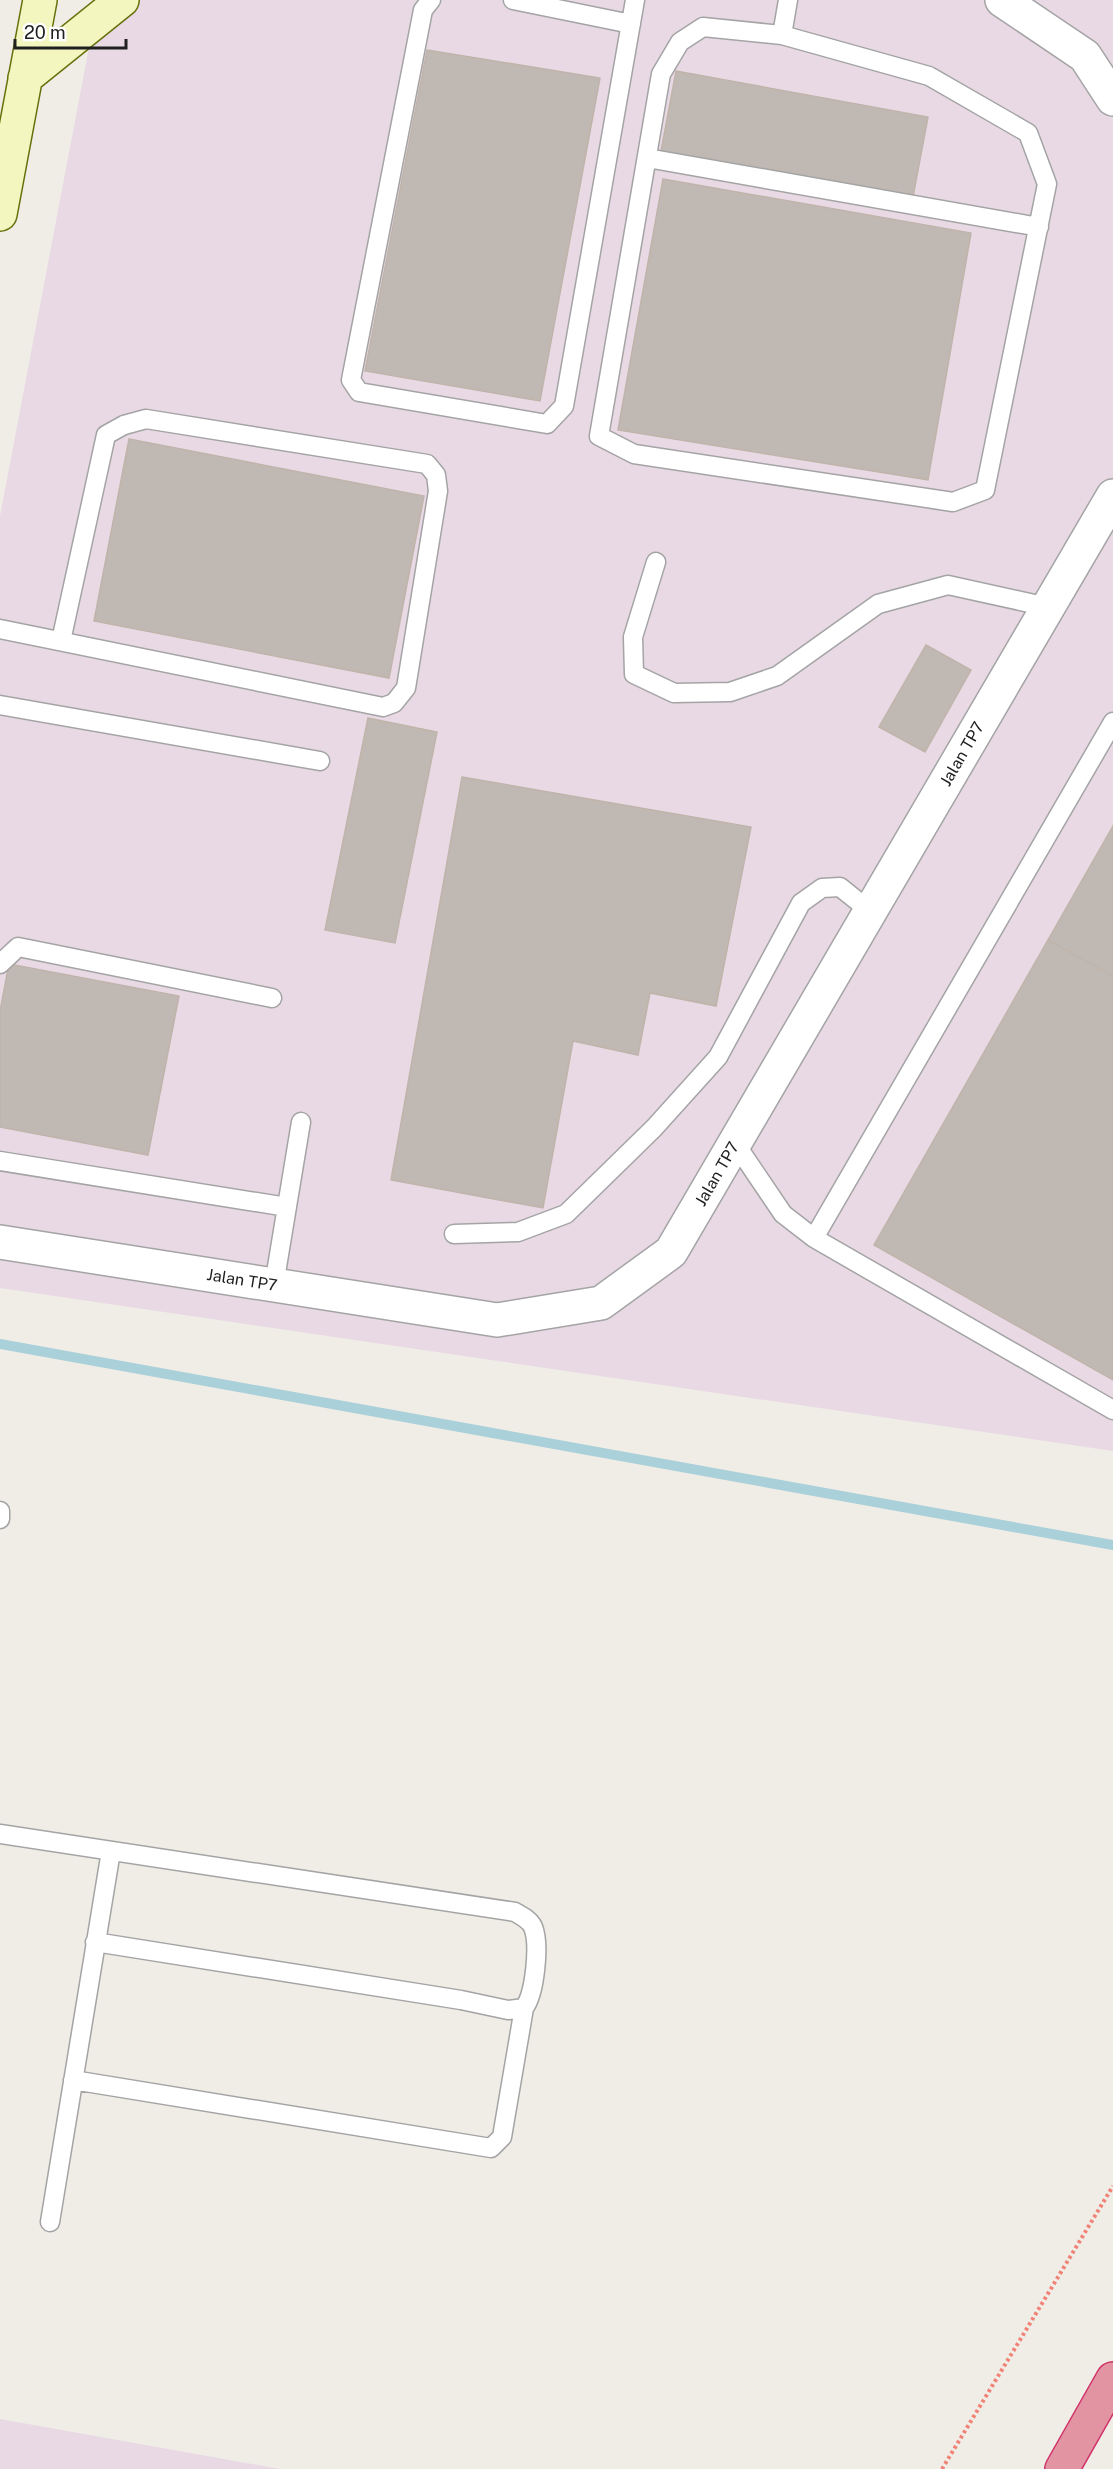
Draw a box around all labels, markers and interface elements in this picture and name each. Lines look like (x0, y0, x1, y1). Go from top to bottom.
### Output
scale bar (15, 12, 126, 50)
text: 20 m (24, 22, 66, 43)
street label: Jalan TP7 (936, 718, 988, 790)
street label: Jalan TP7 (691, 1138, 743, 1210)
street label: Jalan TP7 (205, 1265, 279, 1295)

